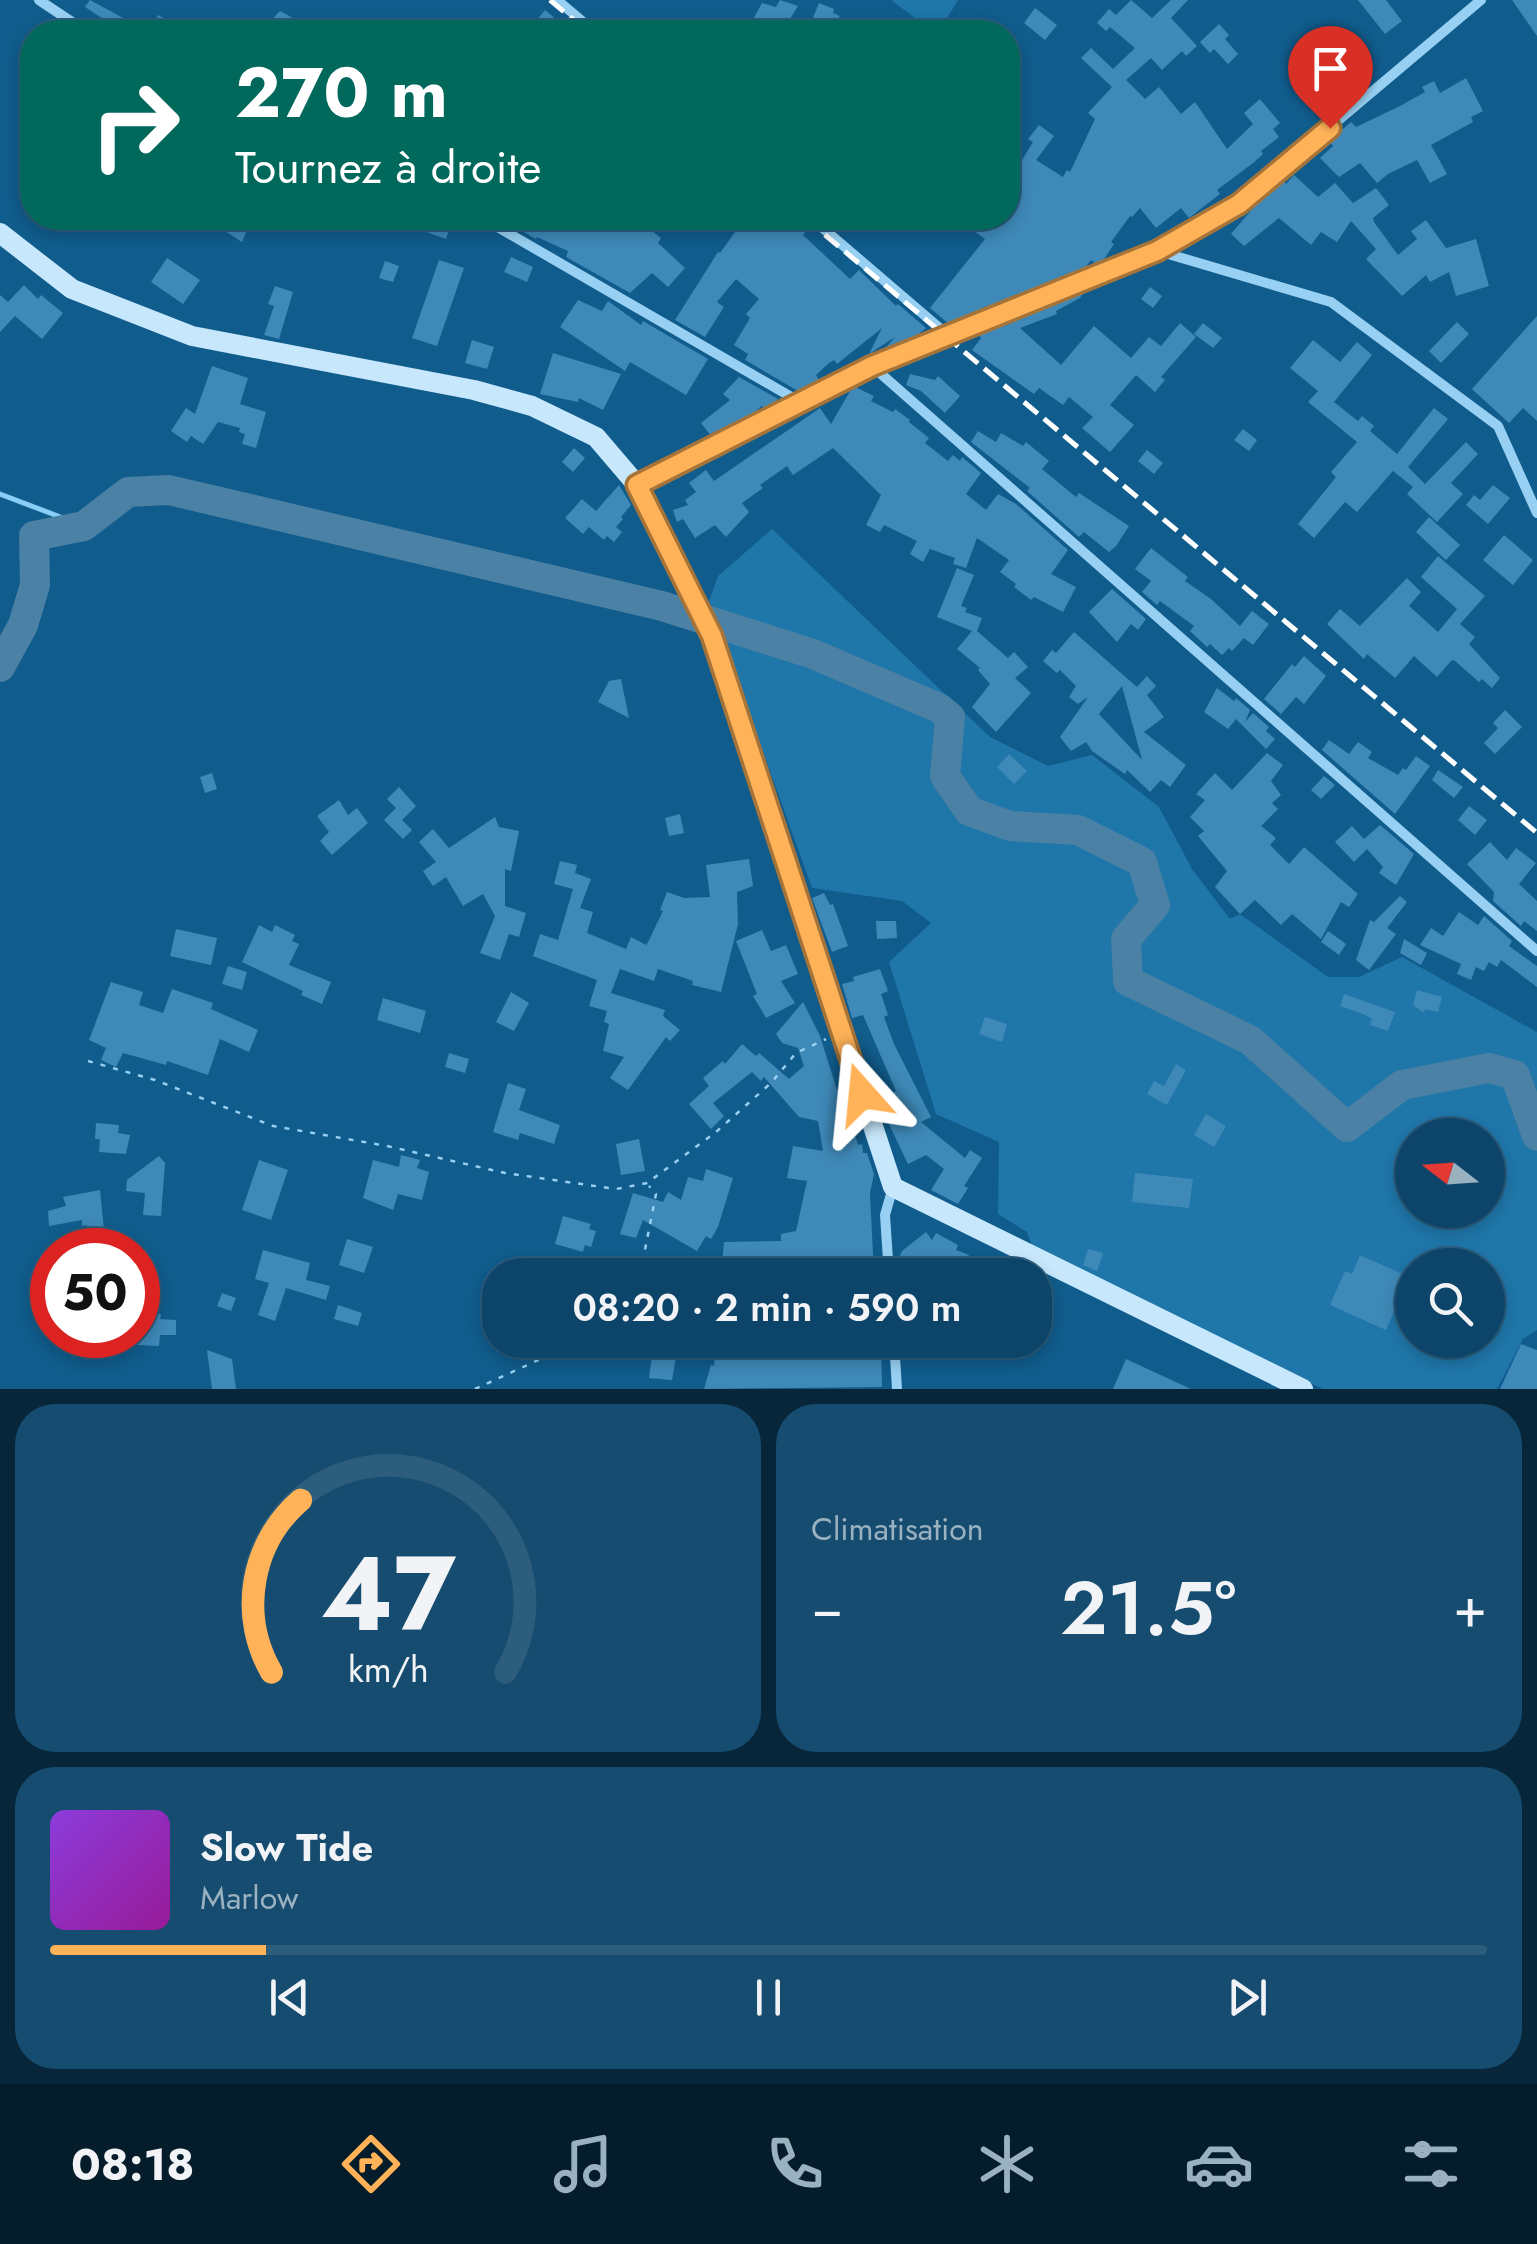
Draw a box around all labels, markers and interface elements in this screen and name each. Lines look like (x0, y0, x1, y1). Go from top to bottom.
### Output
pin (1288, 26, 1373, 129)
icon: arrive (1303, 41, 1358, 96)
text: 270 m (235, 42, 448, 143)
icon: right (70, 60, 200, 190)
text: Tournez à droite (235, 135, 541, 200)
position arrow (810, 1042, 914, 1146)
north arrow (1395, 1118, 1505, 1228)
map controls (1395, 1118, 1505, 1358)
speed limit sign: 50 (30, 1228, 160, 1358)
button: search (1395, 1248, 1505, 1358)
text: 08:20 · 2 min · 590 m (572, 1280, 962, 1335)
text: Climatisation (811, 1506, 984, 1552)
text: 47 (320, 1519, 456, 1669)
text: 21.5° (1060, 1554, 1236, 1662)
text: − (811, 1568, 843, 1648)
text: + (1453, 1568, 1487, 1648)
text: km/h (348, 1644, 428, 1695)
text: Slow Tide (200, 1820, 373, 1875)
text: Marlow (200, 1875, 298, 1921)
icon: previous (262, 1970, 317, 2025)
icon: pause (741, 1970, 796, 2025)
icon: next (1220, 1970, 1275, 2025)
icon: directions (336, 2129, 406, 2199)
icon: music (548, 2129, 618, 2199)
icon: phone (760, 2129, 830, 2199)
icon: climate (972, 2129, 1042, 2199)
icon: car (1184, 2129, 1254, 2199)
icon: filters (1396, 2129, 1466, 2199)
text: 08:18 (71, 2132, 195, 2197)

